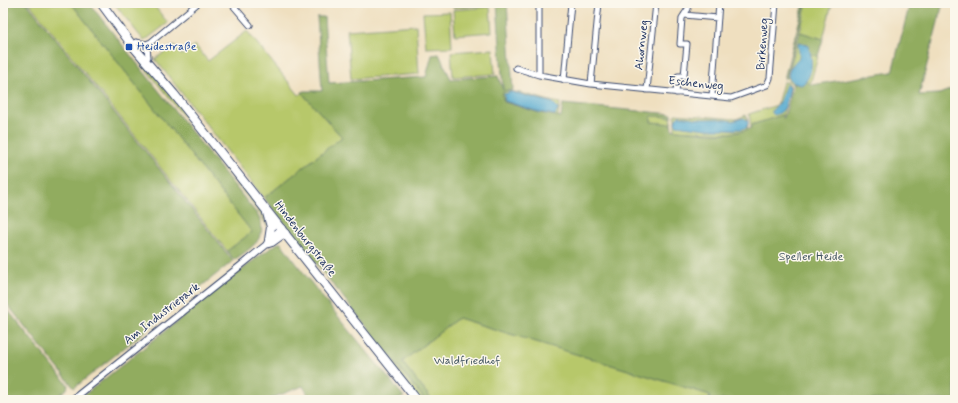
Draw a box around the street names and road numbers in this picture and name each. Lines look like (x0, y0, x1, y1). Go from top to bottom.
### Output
street label: Birkenweg (753, 17, 773, 71)
street label: Ahornweg (631, 19, 653, 71)
street label: Eschenweg (668, 73, 724, 95)
street label: Hindenburgstraße (270, 198, 340, 280)
street label: Am Industriepark (121, 279, 203, 349)

